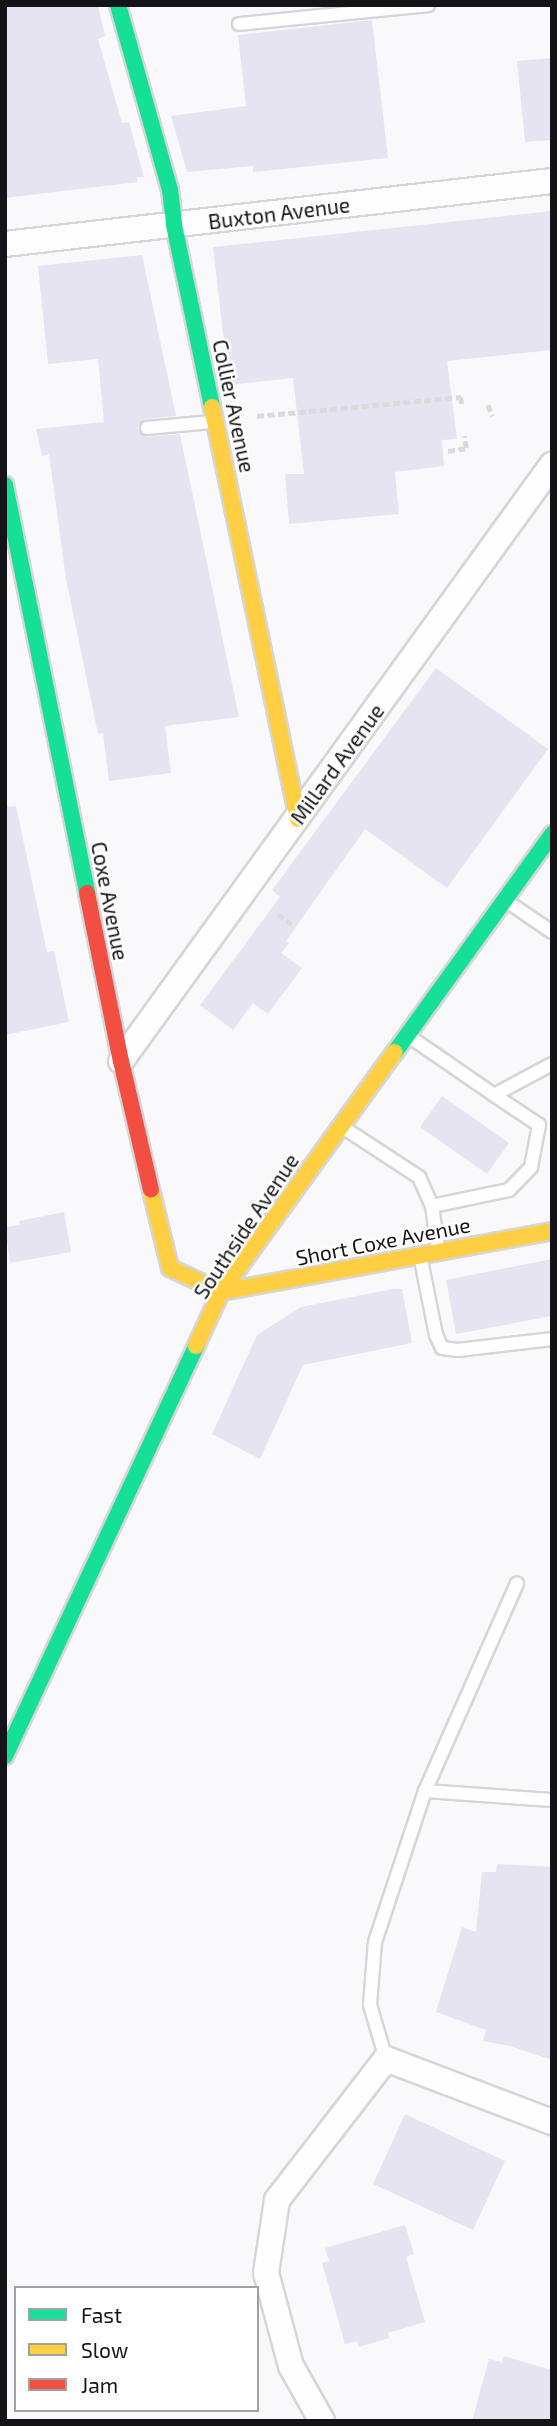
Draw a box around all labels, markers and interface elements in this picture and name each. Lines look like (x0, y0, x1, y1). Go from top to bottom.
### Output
street label: Buxton Avenue (206, 192, 352, 234)
street label: Collier Avenue (208, 337, 260, 475)
street label: Millard Avenue (285, 699, 389, 829)
street label: Coxe Avenue (86, 839, 134, 963)
street label: Southside Avenue (188, 1148, 304, 1304)
street label: Short Coxe Avenue (293, 1212, 473, 1270)
legend (14, 2286, 259, 2412)
text: Fast (81, 2302, 122, 2327)
text: Slow (81, 2337, 128, 2362)
text: Jam (81, 2372, 118, 2397)

